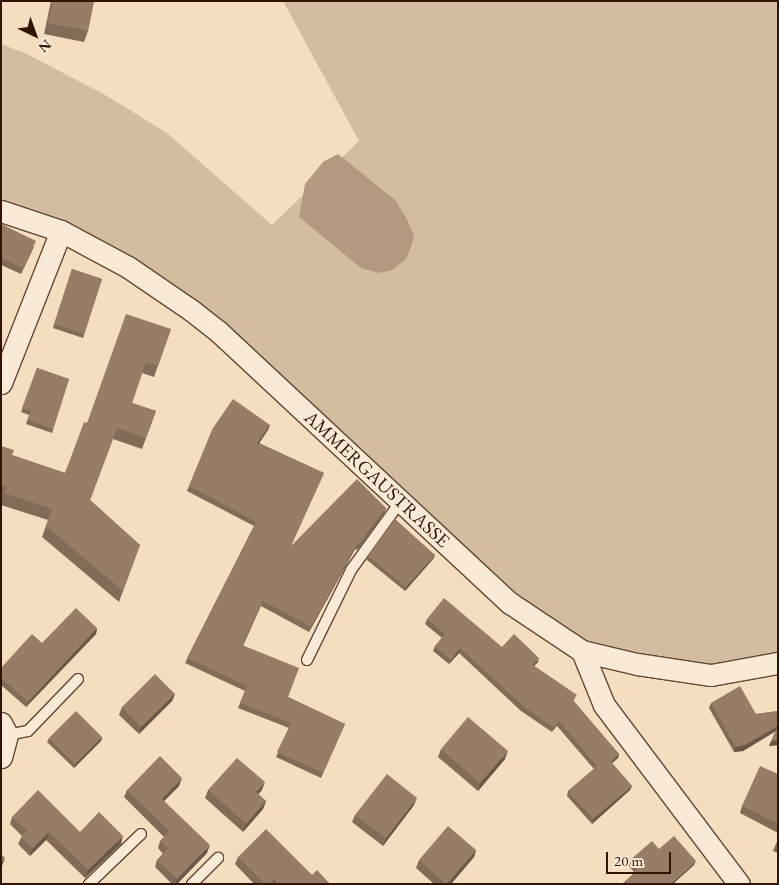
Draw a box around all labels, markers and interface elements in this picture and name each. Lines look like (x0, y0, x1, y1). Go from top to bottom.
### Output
north arrow (10, 10, 60, 60)
text: N (35, 36, 55, 57)
street label: AMMERGAUSTRASSE (300, 406, 454, 552)
scale bar (609, 842, 674, 874)
text: 20 m (614, 851, 643, 870)

